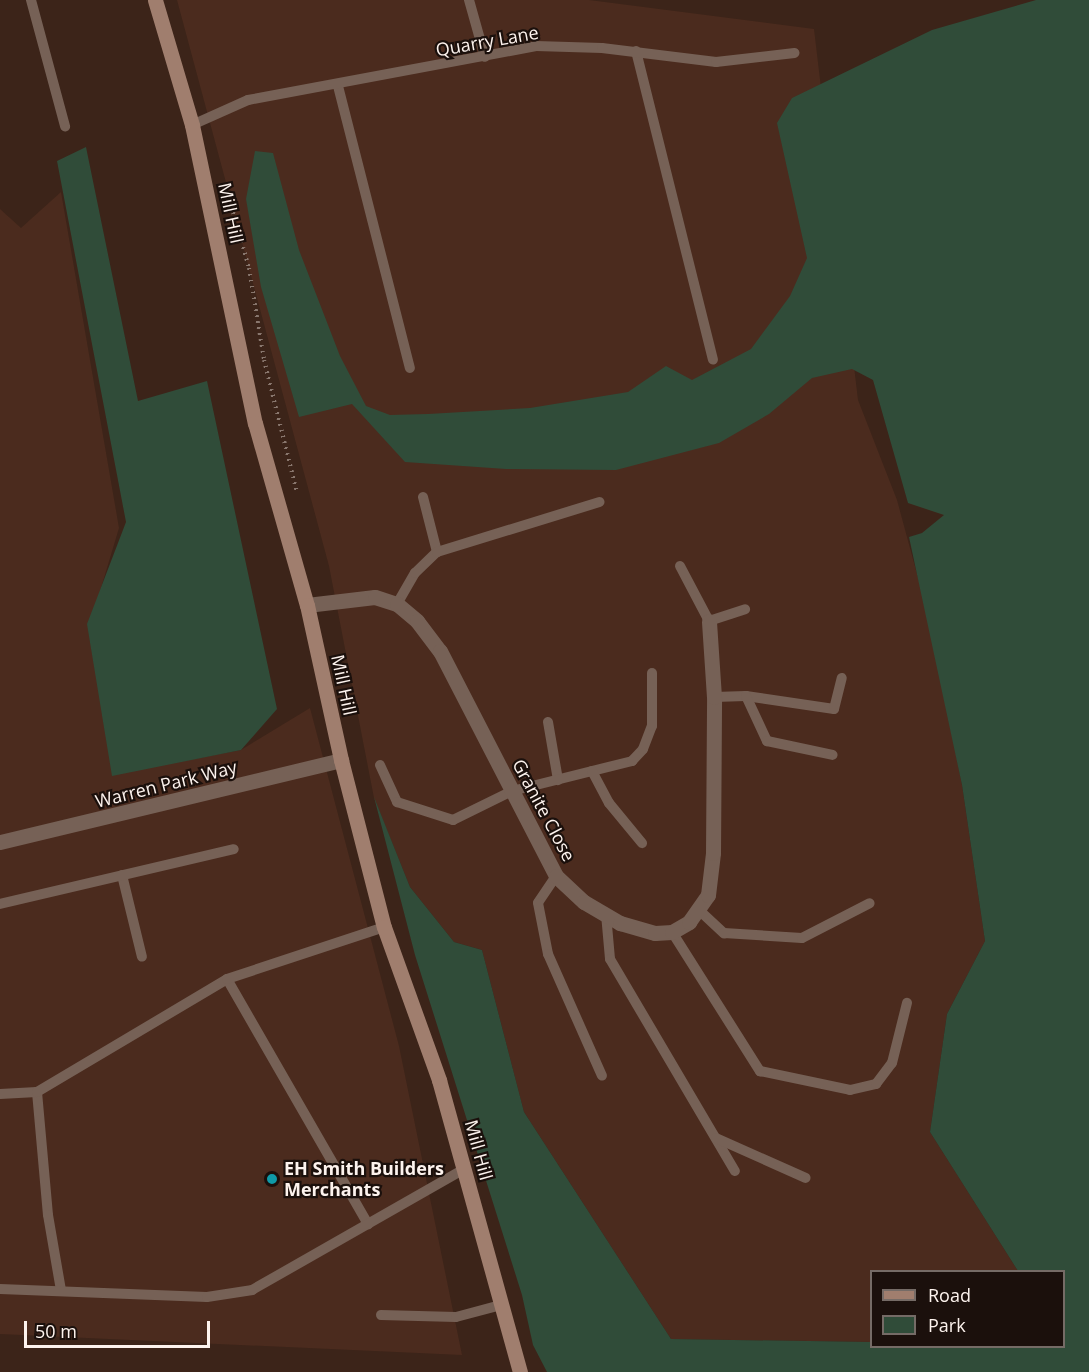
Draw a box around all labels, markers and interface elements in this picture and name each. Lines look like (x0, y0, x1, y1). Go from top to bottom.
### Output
street label: Quarry Lane (434, 21, 540, 61)
street label: Mill Hill (214, 181, 248, 245)
street label: Mill Hill (327, 653, 361, 717)
street label: Granite Close (508, 755, 580, 865)
street label: Warren Park Way (93, 756, 239, 812)
street label: Mill Hill (461, 1118, 497, 1182)
place label: EH Smith Builders Merchants (284, 1158, 444, 1200)
marker: EH Smith Builders Merchants (265, 1172, 279, 1186)
legend (870, 1270, 1065, 1348)
text: Road (928, 1283, 971, 1307)
scale bar (27, 1309, 213, 1347)
text: Park (928, 1313, 966, 1337)
text: 50 m (35, 1319, 77, 1343)

